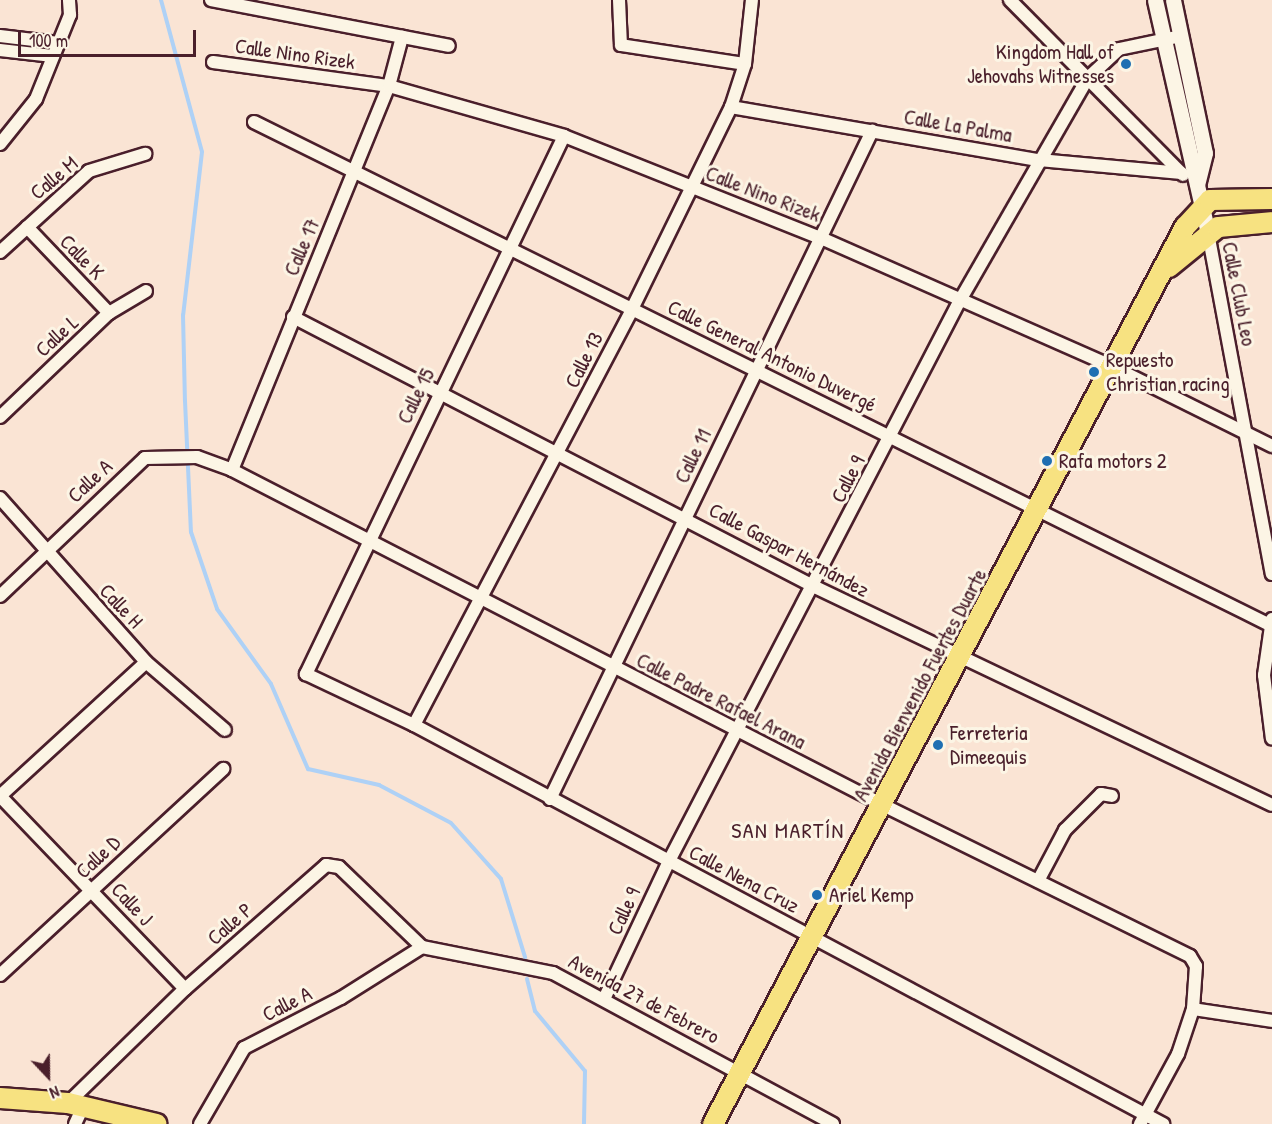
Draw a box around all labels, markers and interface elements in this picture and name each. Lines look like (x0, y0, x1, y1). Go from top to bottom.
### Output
scale bar (21, 18, 200, 56)
text: 100 m (29, 28, 68, 53)
street label: Calle Nino Rizek (233, 33, 357, 75)
place label: Kingdom Hall of Jehovahs Witnesses (967, 39, 1114, 89)
marker: Kingdom Hall of Jehovahs Witnesses (1119, 57, 1133, 71)
street label: Calle La Palma (902, 104, 1014, 148)
street label: Calle M (25, 151, 83, 205)
street label: Calle Nino Rizek (702, 161, 824, 227)
street label: Calle 17 (279, 214, 325, 280)
street label: Calle K (55, 229, 109, 285)
street label: Calle Club Leo (1217, 240, 1261, 348)
street label: Calle General Antonio Duvergé (664, 295, 880, 417)
street label: Calle L (30, 310, 84, 362)
street label: Calle 13 (559, 328, 609, 392)
place label: Repuesto Christian racing (1106, 347, 1230, 397)
street label: Calle 15 (392, 364, 440, 428)
marker: Repuesto Christian racing (1087, 365, 1101, 379)
street label: Calle 11 (669, 425, 717, 487)
place label: Rafa motors 2 (1059, 448, 1167, 474)
street label: Calle 9 (825, 451, 871, 507)
street label: Calle A (62, 454, 118, 508)
marker: Rafa motors 2 (1040, 454, 1054, 468)
street label: Calle Gaspar Hernández (705, 497, 873, 603)
street label: Avenida Bienvenido Fuertes Duarte (848, 564, 992, 806)
street label: Calle H (94, 578, 148, 634)
street label: Calle Padre Rafael Arana (632, 647, 810, 755)
place label: Ferreteria Dimeequis (950, 720, 1027, 770)
marker: Ferreteria Dimeequis (931, 738, 945, 752)
district label: SAN MARTÍN (731, 818, 845, 844)
street label: Calle D (70, 830, 126, 884)
street label: Calle Nena Cruz (685, 839, 803, 919)
street label: Calle J (106, 877, 158, 931)
place label: Ariel Kemp (829, 882, 913, 908)
street label: Calle 9 (602, 883, 646, 939)
marker: Ariel Kemp (810, 888, 824, 902)
street label: Calle P (202, 897, 258, 951)
street label: Avenida 27 de Febrero (564, 949, 724, 1049)
street label: Calle A (258, 981, 316, 1027)
north arrow (18, 1046, 78, 1106)
text: N (47, 1081, 63, 1104)

